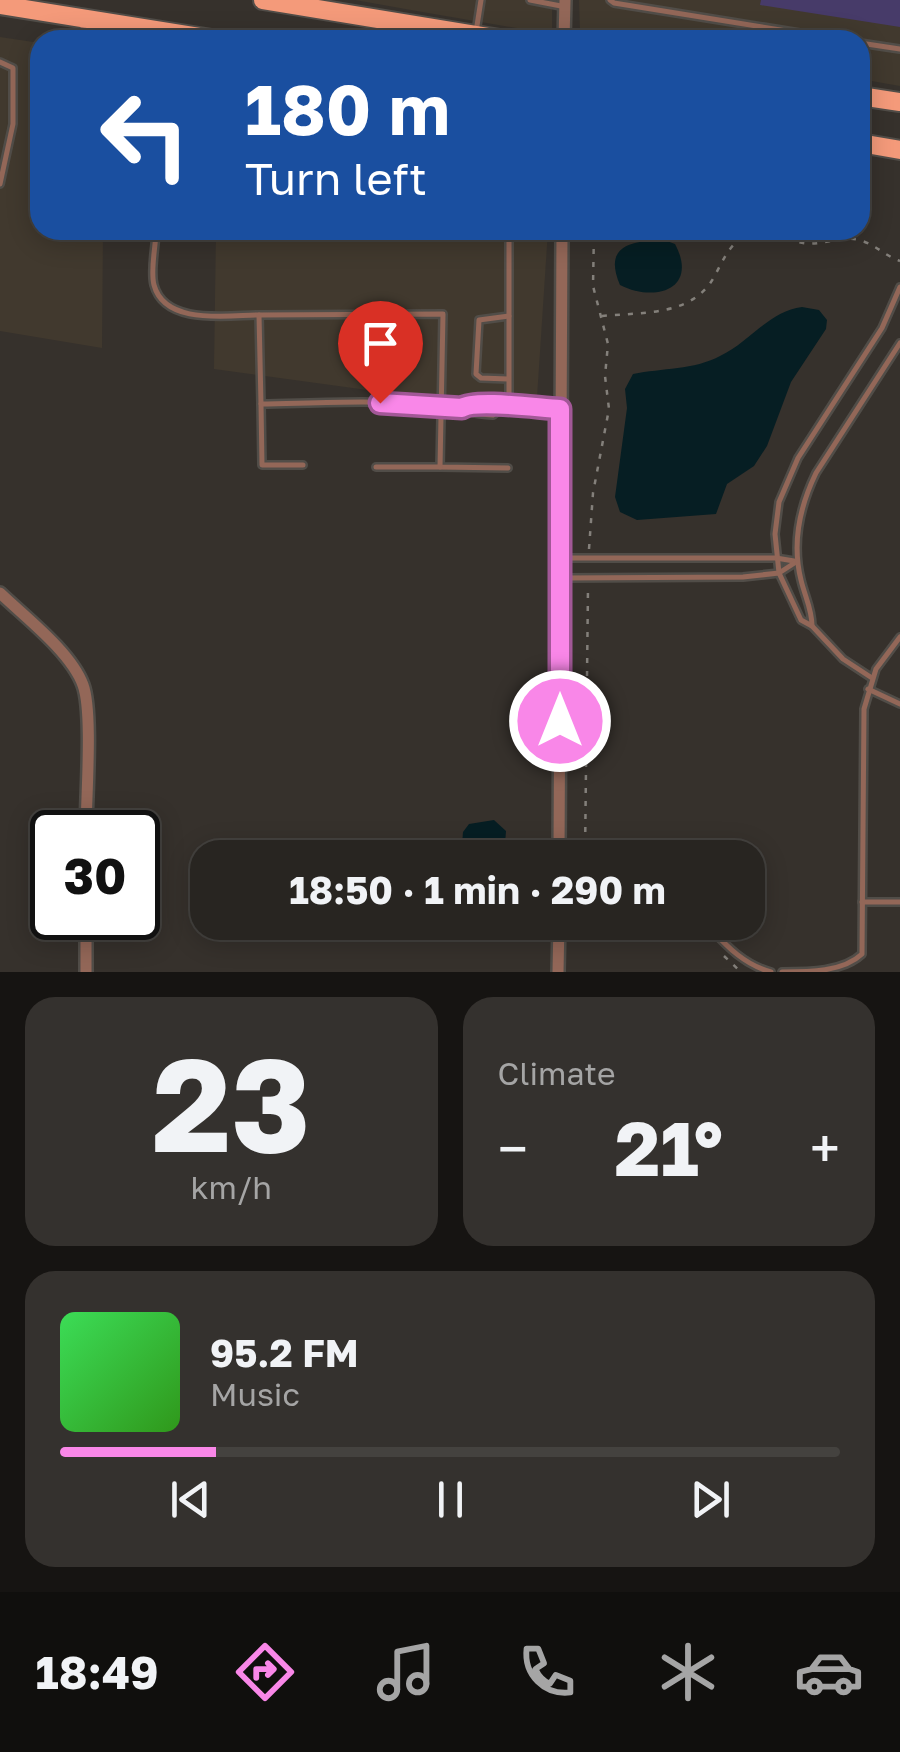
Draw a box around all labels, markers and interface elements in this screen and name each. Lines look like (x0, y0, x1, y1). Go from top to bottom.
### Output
text: 180 m (245, 66, 450, 150)
icon: left (80, 70, 210, 200)
text: Turn left (245, 151, 427, 205)
pin (338, 301, 423, 404)
icon: arrive (353, 316, 408, 371)
position arrow (508, 669, 612, 773)
speed limit sign: 30 (30, 810, 160, 940)
text: 18:50 · 1 min · 290 m (289, 867, 666, 912)
text: 23 (152, 1025, 311, 1181)
text: Climate (498, 1054, 616, 1092)
text: 21° (614, 1102, 723, 1193)
text: − (498, 1115, 528, 1181)
text: + (810, 1115, 840, 1181)
text: km/h (191, 1168, 272, 1206)
text: 95.2 FM (210, 1330, 359, 1375)
text: Music (210, 1375, 300, 1413)
icon: previous (163, 1472, 218, 1527)
icon: pause (423, 1472, 478, 1527)
icon: next (683, 1472, 738, 1527)
icon: directions (230, 1637, 300, 1707)
icon: music (371, 1637, 441, 1707)
icon: phone (512, 1637, 582, 1707)
icon: climate (653, 1637, 723, 1707)
icon: car (794, 1637, 864, 1707)
text: 18:49 (36, 1645, 159, 1699)

